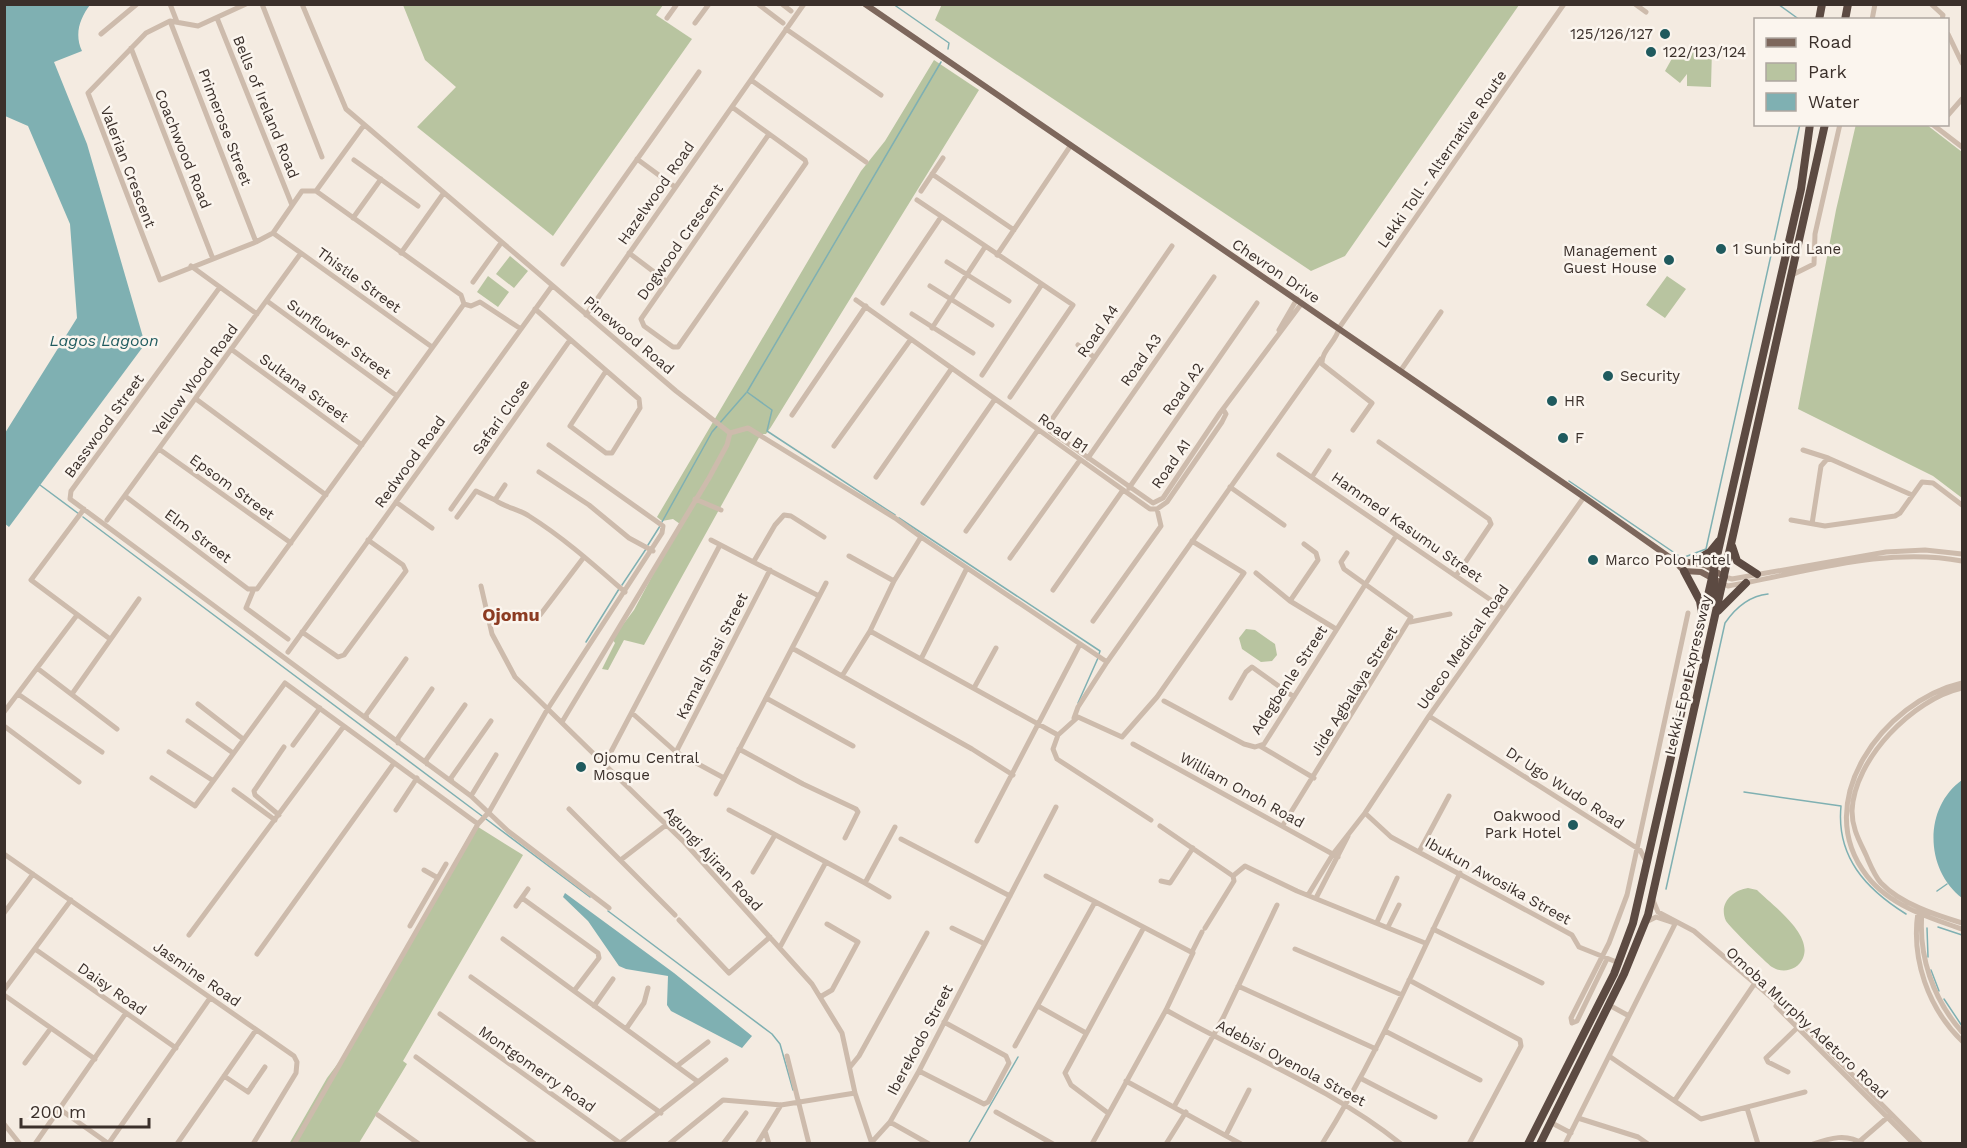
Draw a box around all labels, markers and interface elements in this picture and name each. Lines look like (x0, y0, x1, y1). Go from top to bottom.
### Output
legend (1754, 18, 1949, 126)
place label: 125/126/127 (1570, 25, 1653, 43)
marker: 125/126/127 (1658, 27, 1672, 41)
text: Road (1808, 31, 1852, 52)
street label: Bells of Ireland Road (229, 33, 303, 181)
place label: 122/123/124 (1663, 43, 1746, 61)
marker: 122/123/124 (1644, 45, 1658, 59)
text: Park (1808, 61, 1847, 82)
street label: Primerose Street (194, 66, 256, 189)
street label: Lekki Toll - Alternative Route (1374, 67, 1510, 251)
street label: Coachwood Road (151, 87, 215, 211)
text: Water (1808, 91, 1860, 112)
street label: Valerian Crescent (97, 104, 160, 231)
street label: Hazelwood Road (614, 138, 698, 248)
street label: Dogwood Crescent (633, 180, 727, 304)
street label: Chevron Drive (1229, 235, 1323, 307)
place label: 1 Sunbird Lane (1733, 240, 1841, 258)
place label: Management Guest House (1563, 242, 1658, 277)
marker: 1 Sunbird Lane (1714, 242, 1728, 256)
street label: Thistle Street (313, 243, 405, 317)
marker: Management Guest House (1662, 253, 1676, 267)
street label: Pinewood Road (580, 292, 678, 378)
street label: Sunflower Street (283, 295, 395, 383)
street label: Road A4 (1073, 301, 1123, 361)
street label: Yellow Wood Road (148, 320, 242, 440)
street label: Road A3 (1116, 330, 1166, 390)
water label: Lagos Lagoon (49, 331, 159, 350)
street label: Sultana Street (256, 350, 353, 427)
street label: Road A2 (1158, 359, 1208, 419)
place label: Security (1620, 367, 1680, 385)
marker: Security (1601, 369, 1615, 383)
street label: Basswood Street (60, 370, 148, 481)
street label: Safari Close (469, 376, 533, 458)
place label: HR (1564, 392, 1585, 410)
marker: HR (1545, 394, 1559, 408)
street label: Road B1 (1034, 409, 1092, 457)
street label: Redwood Road (371, 413, 449, 511)
place label: F (1575, 429, 1584, 447)
marker: F (1556, 431, 1570, 445)
street label: Road A1 (1148, 436, 1194, 492)
street label: Epsom Street (186, 450, 278, 524)
street label: Hammed Kasumu Street (1328, 468, 1487, 586)
street label: Elm Street (161, 505, 235, 567)
place label: Marco Polo Hotel (1605, 551, 1731, 569)
marker: Marco Polo Hotel (1586, 553, 1600, 567)
street label: Udeco Medical Road (1413, 581, 1513, 713)
street label: Kamal Shasi Street (672, 589, 752, 722)
street label: Lekki-Epe Expressway (1661, 593, 1715, 757)
district label: Ojomu (482, 604, 540, 625)
street label: Adegbenle Street (1247, 621, 1331, 738)
street label: Jide Agbalaya Street (1307, 622, 1402, 759)
street label: Dr Ugo Wudo Road (1502, 743, 1628, 833)
street label: William Onoh Road (1176, 748, 1308, 832)
place label: Ojomu Central Mosque (593, 749, 700, 784)
marker: Ojomu Central Mosque (574, 760, 588, 774)
street label: Agungi Ajiran Road (660, 803, 766, 915)
place label: Oakwood Park Hotel (1485, 807, 1561, 842)
marker: Oakwood Park Hotel (1566, 818, 1580, 832)
street label: Ibukun Awosika Street (1422, 833, 1575, 929)
street label: Jasmine Road (150, 937, 244, 1011)
street label: Omoba Murphy Adetoro Road (1722, 943, 1892, 1103)
street label: Daisy Road (74, 959, 150, 1019)
street label: Iberekodo Street (883, 981, 957, 1098)
street label: Adebisi Oyenola Street (1213, 1016, 1370, 1110)
street label: Montgomerry Road (475, 1022, 599, 1116)
scale bar (21, 1091, 148, 1129)
text: 200 m (30, 1101, 86, 1122)

